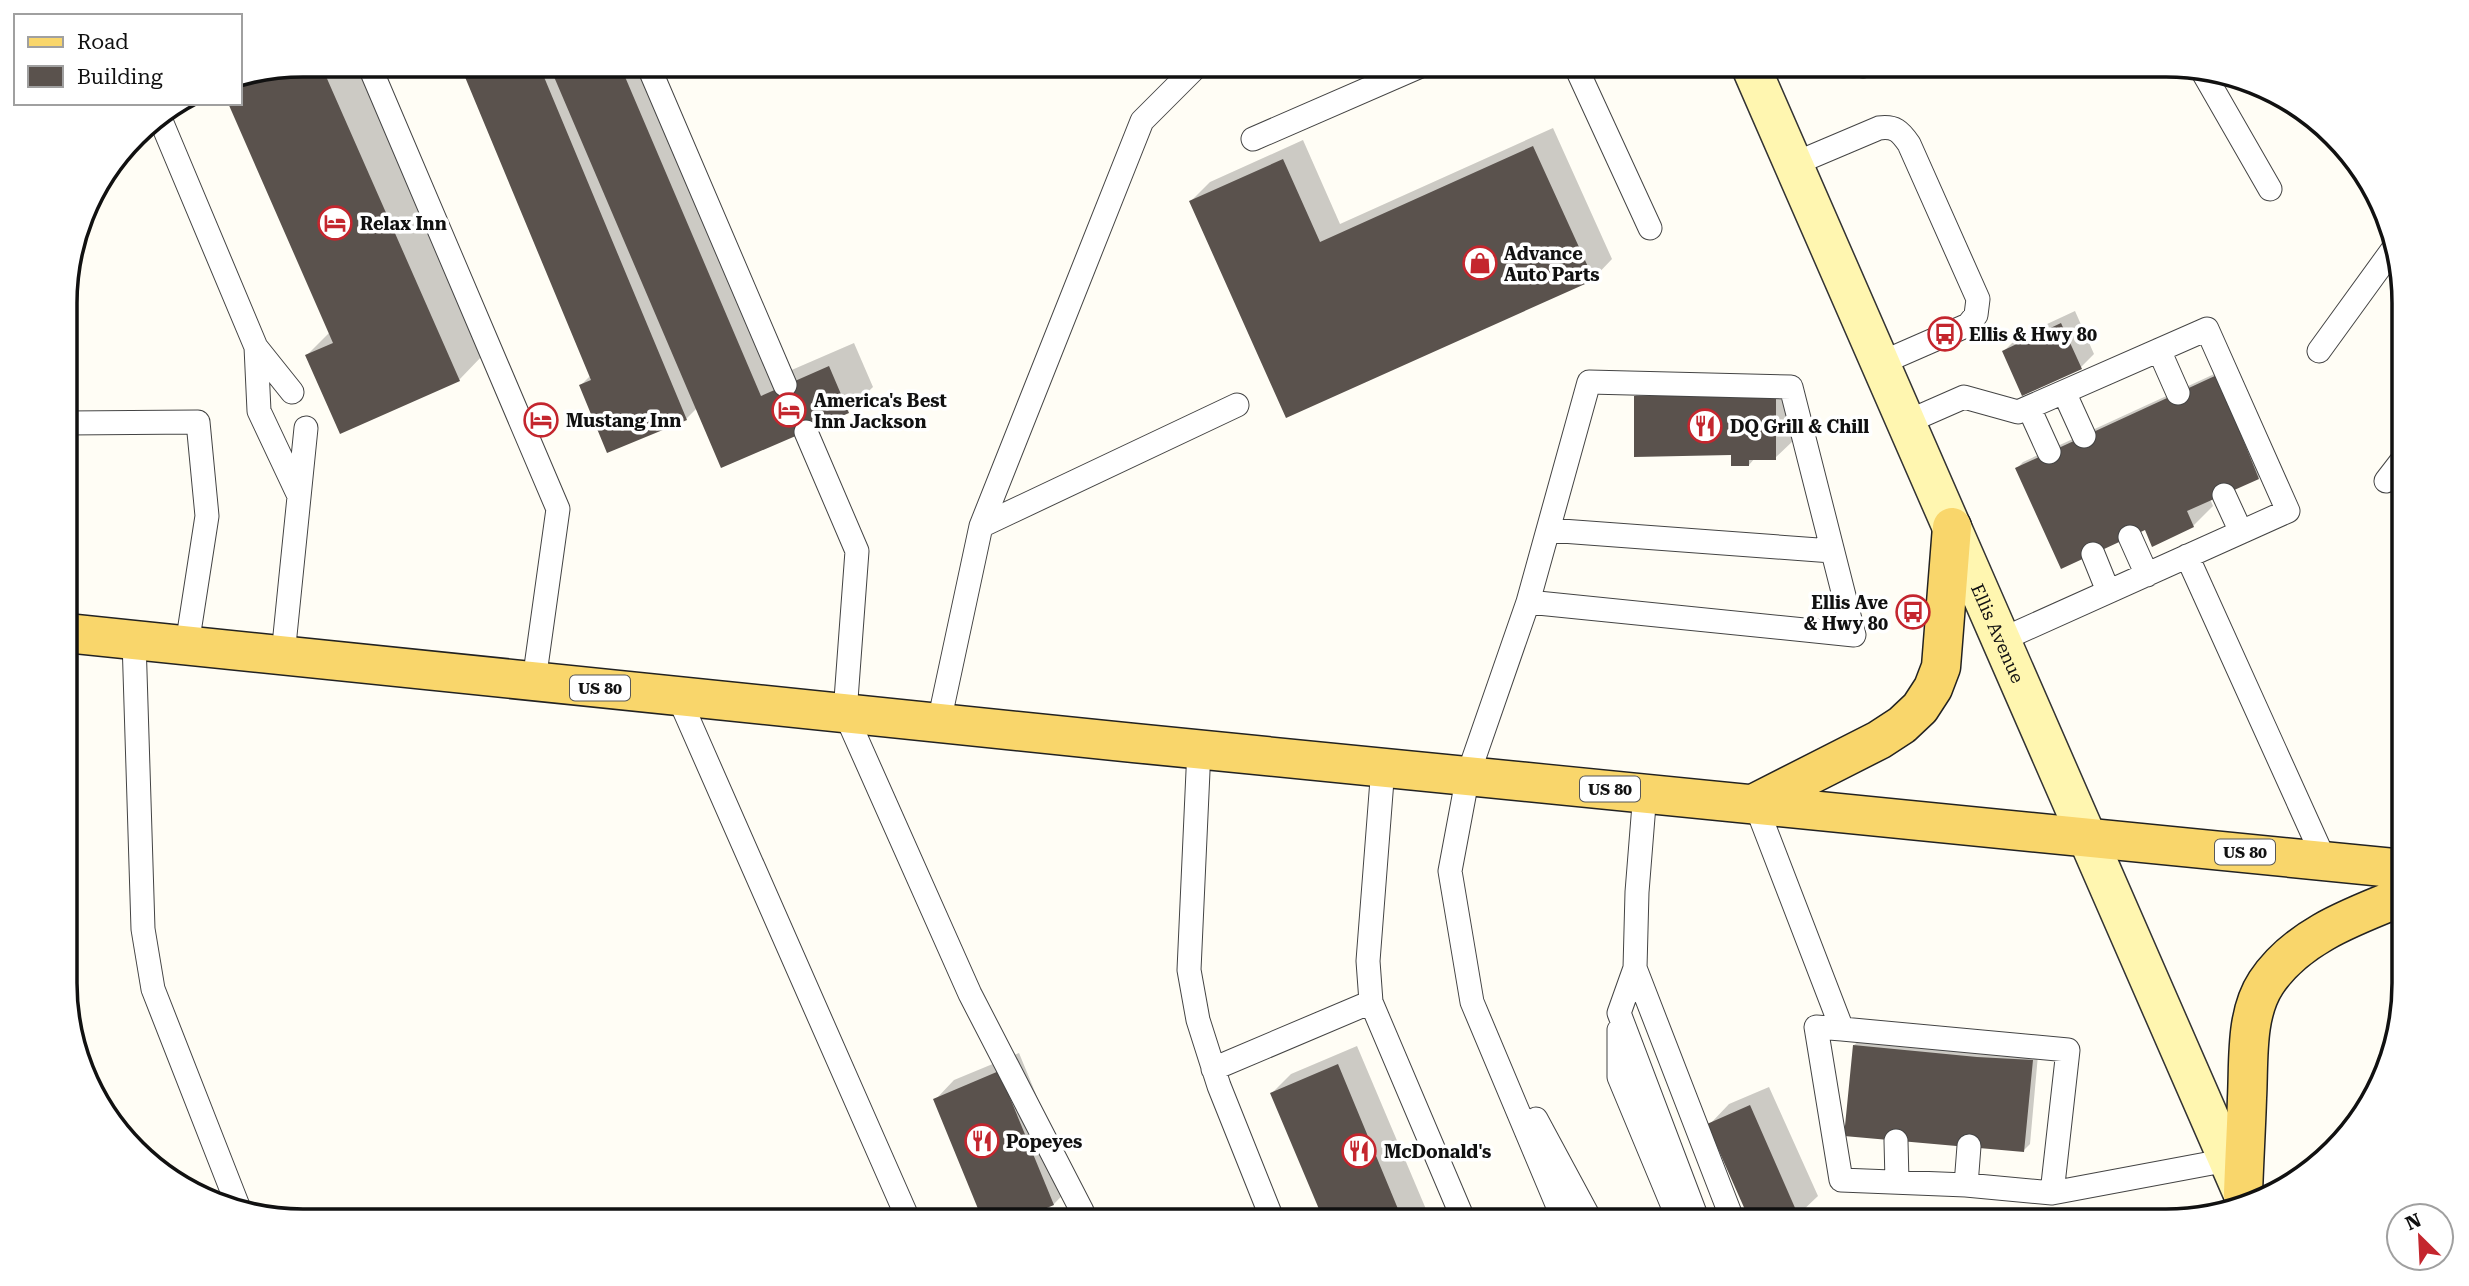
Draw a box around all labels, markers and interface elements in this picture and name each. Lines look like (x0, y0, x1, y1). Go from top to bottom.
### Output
legend (14, 14, 242, 105)
text: Road (77, 30, 129, 54)
text: Building (77, 65, 163, 89)
hotel icon: Relax Inn (316, 204, 354, 242)
place label: Relax Inn (360, 213, 447, 234)
place label: Advance Auto Parts (1504, 243, 1600, 285)
shop icon: Advance Auto Parts (1461, 244, 1499, 282)
bus stop icon: Ellis & Hwy 80 (1926, 315, 1964, 353)
place label: Ellis & Hwy 80 (1969, 324, 2097, 345)
place label: America's Best Inn Jackson (814, 390, 947, 432)
hotel icon: America's Best Inn Jackson (770, 391, 808, 429)
hotel icon: Mustang Inn (522, 401, 560, 439)
restaurant icon: DQ Grill & Chill (1686, 407, 1724, 445)
place label: Mustang Inn (566, 410, 681, 431)
place label: DQ Grill & Chill (1730, 416, 1869, 437)
street label: Ellis Avenue (1967, 580, 2029, 686)
place label: Ellis Ave & Hwy 80 (1803, 592, 1888, 634)
bus stop icon: Ellis Ave & Hwy 80 (1894, 593, 1932, 631)
road number: US 80 (570, 676, 630, 701)
road number: US 80 (1580, 776, 1640, 802)
road number: US 80 (2215, 839, 2275, 864)
restaurant icon: Popeyes (963, 1122, 1001, 1160)
place label: Popeyes (1006, 1131, 1082, 1152)
restaurant icon: McDonald's (1340, 1132, 1378, 1170)
place label: McDonald's (1384, 1141, 1491, 1162)
north arrow (2385, 1202, 2455, 1272)
text: N (2402, 1208, 2425, 1235)

